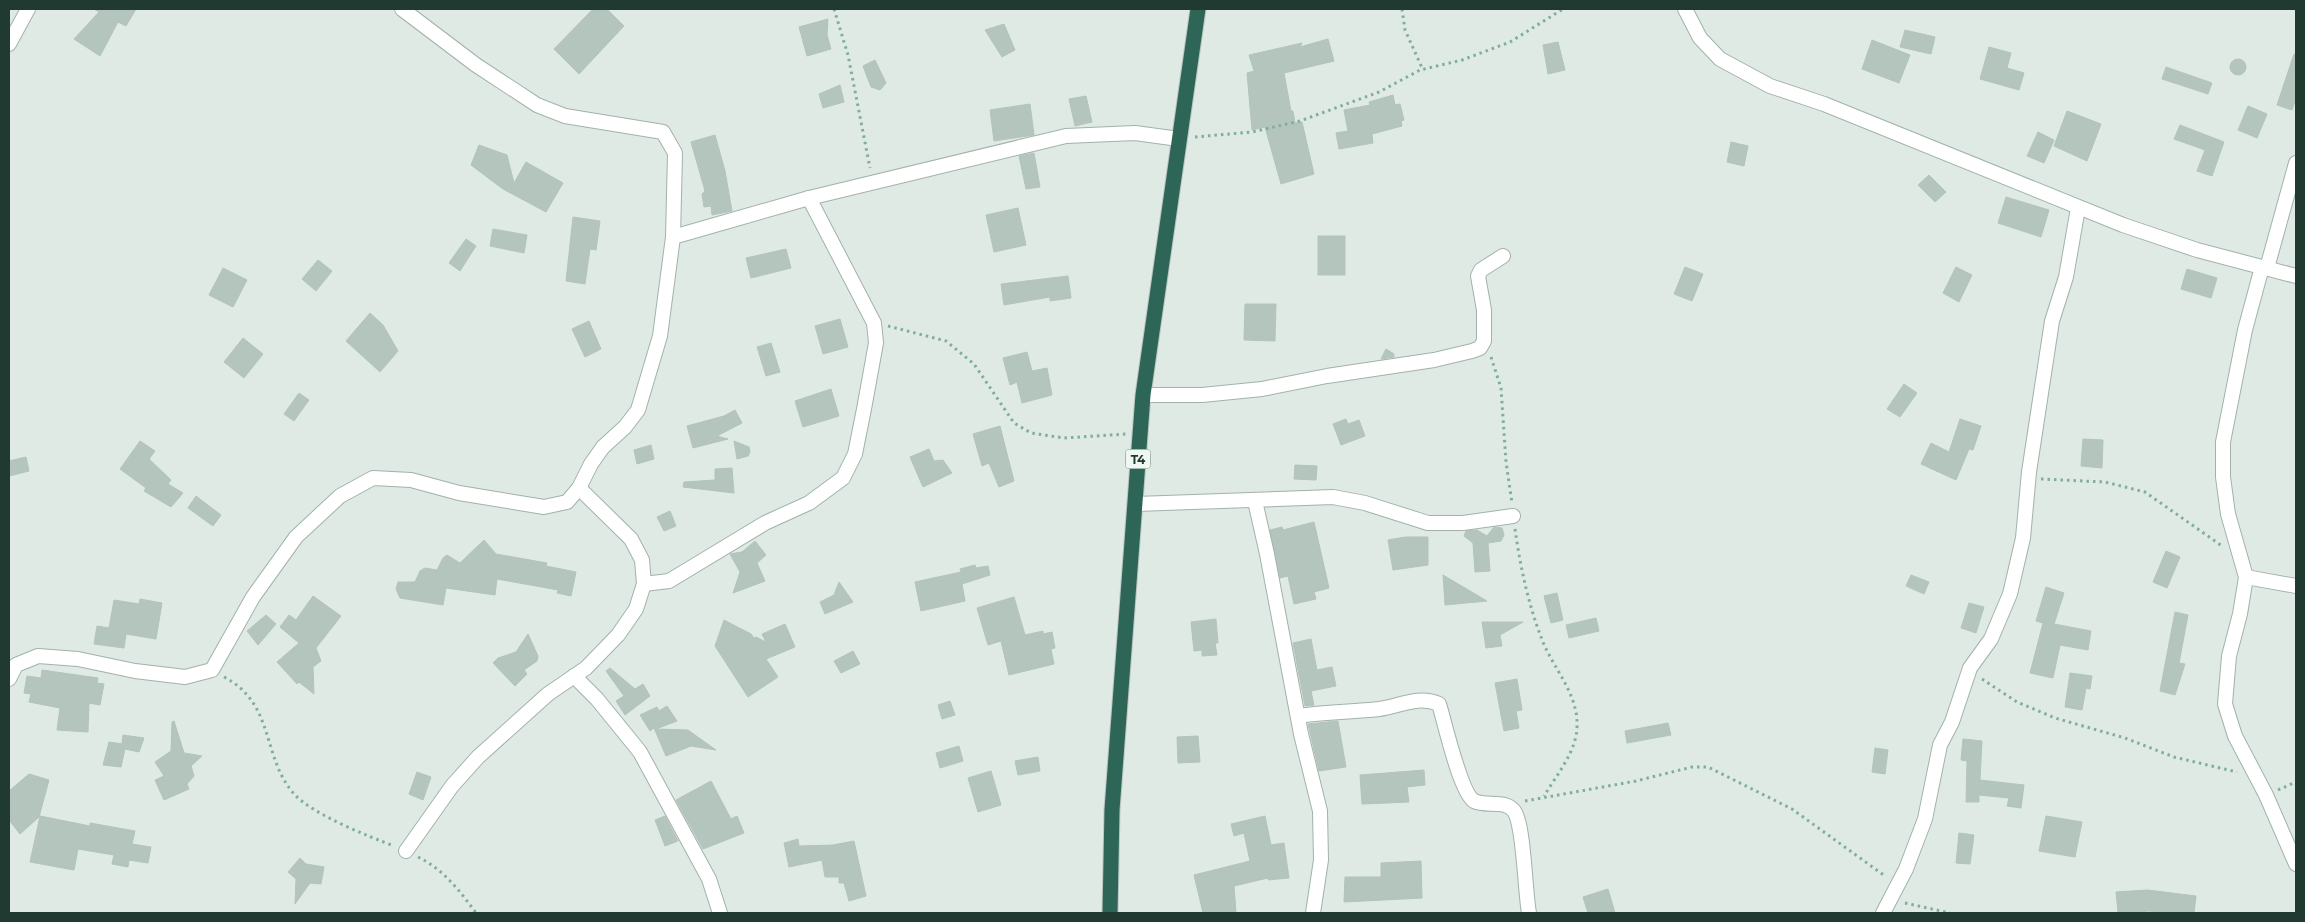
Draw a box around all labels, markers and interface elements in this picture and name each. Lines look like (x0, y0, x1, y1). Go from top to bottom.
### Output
road number: T4 (1126, 449, 1150, 468)

